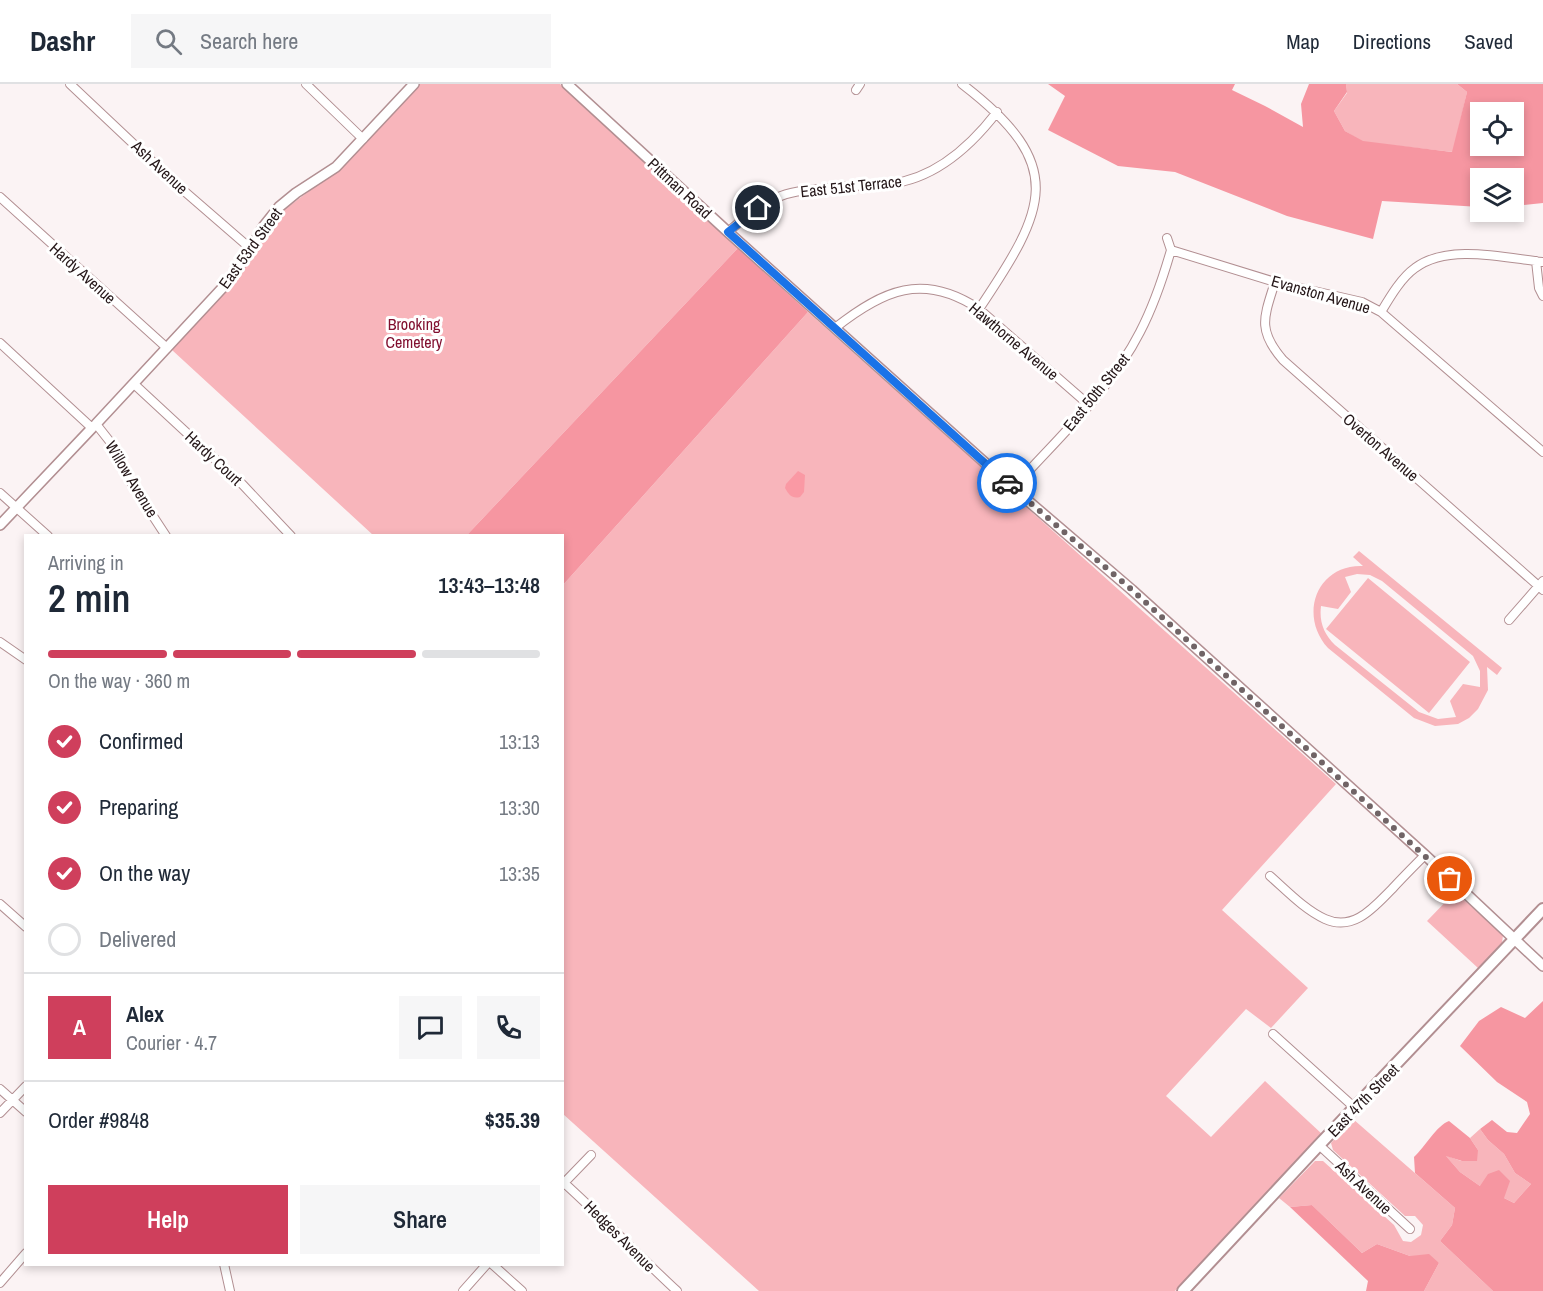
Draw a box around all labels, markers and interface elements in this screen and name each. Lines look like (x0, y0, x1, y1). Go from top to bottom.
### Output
search box (131, 14, 551, 68)
text: Dashr (30, 22, 95, 60)
icon: search (152, 25, 185, 58)
text: Search here (200, 26, 298, 56)
text: Map (1286, 27, 1320, 56)
text: Directions (1353, 27, 1431, 56)
text: Saved (1464, 27, 1513, 56)
map controls (1470, 102, 1524, 222)
button: locate (1470, 102, 1524, 156)
street label: Ash Avenue (126, 134, 193, 199)
street label: Pittman Road (643, 153, 717, 223)
button: layers (1470, 168, 1524, 222)
street label: East 51st Terrace (799, 170, 903, 202)
pin (732, 182, 783, 233)
icon: home (741, 191, 774, 224)
street label: East 53rd Street (213, 203, 287, 293)
street label: Hardy Avenue (45, 237, 121, 309)
street label: Evanston Avenue (1269, 269, 1373, 319)
street label: Hawthorne Avenue (965, 297, 1063, 385)
park label: Brooking Cemetery (386, 313, 443, 353)
street label: East 50th Street (1058, 348, 1134, 435)
street label: Overton Avenue (1338, 408, 1424, 486)
street label: Hardy Court (181, 426, 248, 490)
street label: Willow Avenue (100, 437, 164, 521)
courier (977, 453, 1037, 513)
icon: car (991, 467, 1024, 500)
text: Arriving in (48, 549, 124, 576)
text: 13:43–13:48 (438, 570, 540, 600)
text: 2 min (48, 572, 130, 624)
text: On the way · 360 m (48, 667, 190, 694)
icon: check (48, 725, 81, 758)
text: Confirmed (99, 726, 183, 756)
text: 13:13 (499, 728, 540, 755)
icon: check (48, 791, 81, 824)
text: Preparing (99, 792, 178, 822)
text: 13:30 (499, 794, 540, 821)
pin (1424, 853, 1475, 904)
icon: check (48, 857, 81, 890)
text: On the way (99, 858, 190, 888)
text: 13:35 (499, 860, 540, 887)
icon: bag (1433, 862, 1466, 895)
text: Delivered (99, 924, 176, 954)
button: chat (399, 996, 462, 1059)
button: phone (477, 996, 540, 1059)
text: Alex (126, 999, 164, 1029)
text: A (73, 1012, 86, 1042)
text: Courier · 4.7 (126, 1029, 217, 1056)
street label: East 47th Street (1322, 1058, 1404, 1141)
text: Order #9848 (48, 1105, 149, 1135)
text: $35.39 (485, 1105, 540, 1135)
street label: Ash Avenue (1330, 1154, 1397, 1219)
button: Help (48, 1185, 288, 1254)
button: Share (300, 1185, 540, 1254)
street label: Hedges Avenue (580, 1196, 660, 1276)

